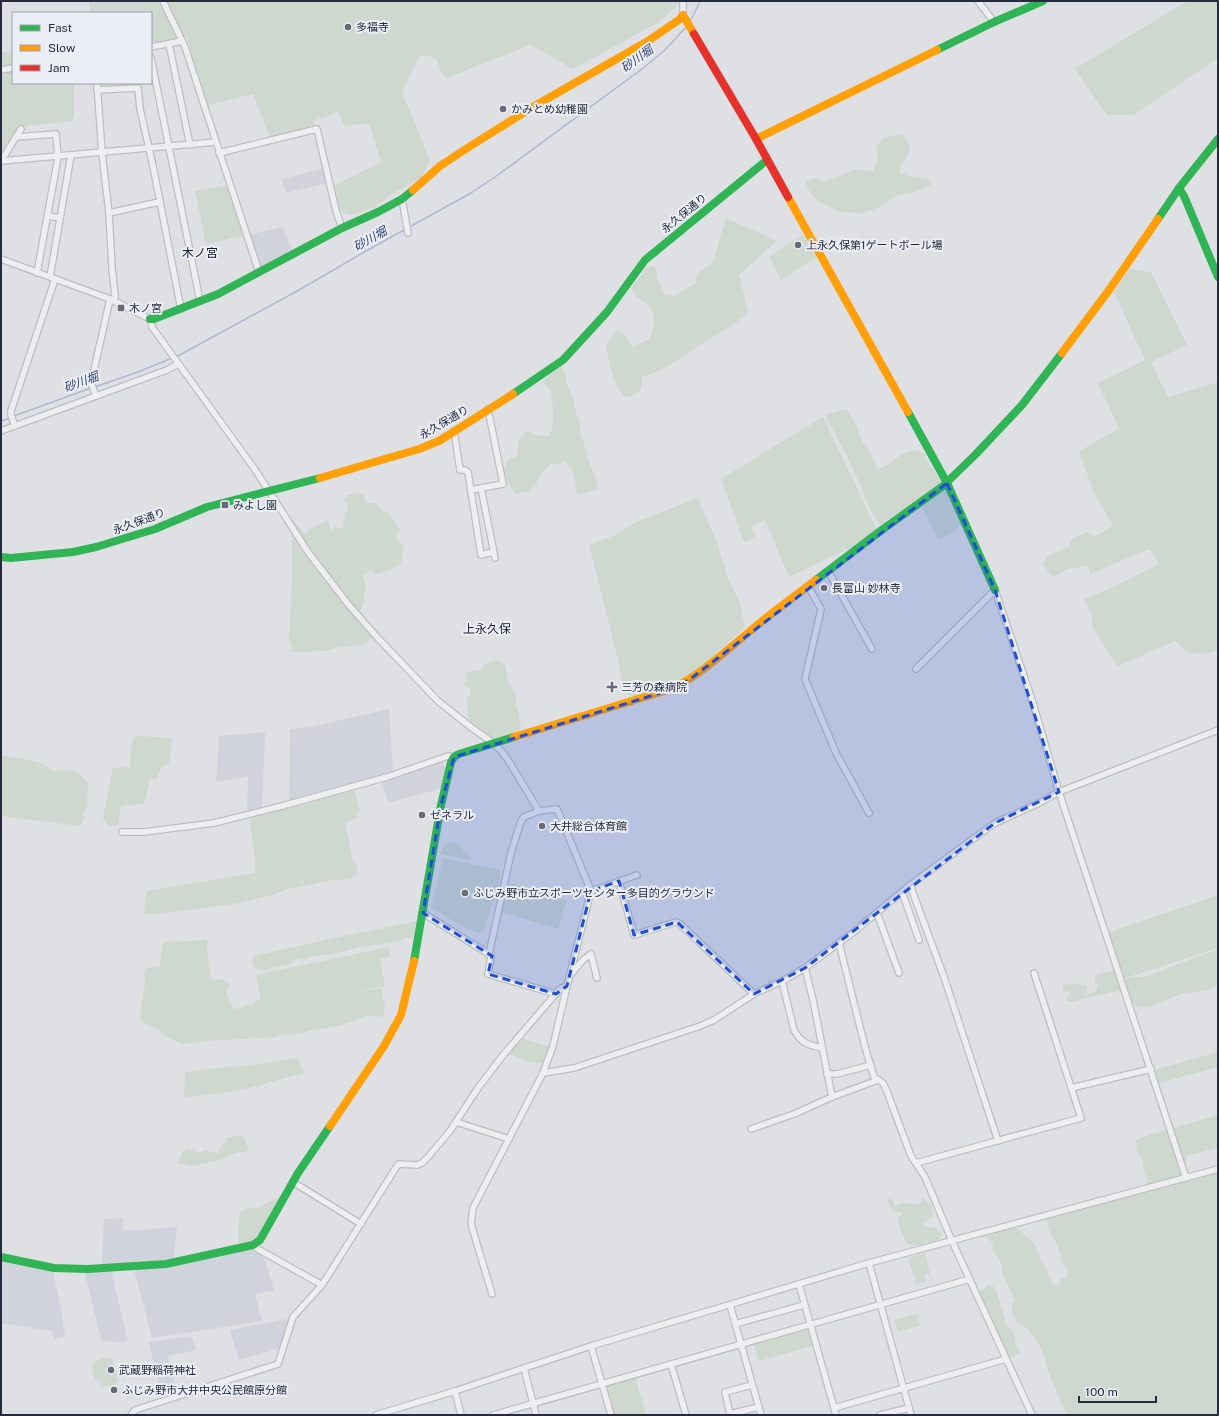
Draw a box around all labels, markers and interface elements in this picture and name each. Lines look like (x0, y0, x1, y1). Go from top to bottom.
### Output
legend (12, 12, 152, 84)
text: Fast (48, 21, 73, 35)
place label: 多福寺 (356, 21, 389, 33)
marker: 多福寺 (343, 22, 353, 32)
text: Slow (48, 41, 76, 55)
water label: 砂川堀 (618, 42, 657, 75)
text: Jam (48, 61, 70, 75)
place label: かみとめ幼稚園 (511, 103, 588, 115)
marker: かみとめ幼稚園 (498, 104, 508, 114)
street label: 永久保通り (659, 191, 709, 235)
water label: 砂川堀 (351, 223, 391, 254)
place label: 上永久保第1ゲートボール場 (806, 239, 942, 251)
marker: 上永久保第1ゲートボール場 (793, 240, 803, 250)
district label: 木ノ宮 (182, 246, 218, 260)
place label: 木ノ宮 (129, 302, 162, 314)
marker: 木ノ宮 (116, 303, 126, 313)
water label: 砂川堀 (62, 369, 102, 395)
street label: 永久保通り (417, 403, 471, 441)
place label: みよし園 (233, 499, 277, 511)
marker: みよし園 (220, 500, 230, 510)
street label: 永久保通り (111, 506, 167, 536)
place label: 長富山 妙林寺 (832, 582, 901, 594)
marker: 長富山 妙林寺 (819, 583, 829, 593)
district label: 上永久保 (463, 622, 511, 636)
marker: 三芳の森病院 (606, 681, 618, 693)
place label: 三芳の森病院 (621, 681, 687, 693)
place label: ゼネラル (430, 809, 474, 821)
marker: ゼネラル (417, 810, 427, 820)
place label: 大井総合体育館 (550, 820, 627, 832)
marker: 大井総合体育館 (537, 821, 547, 831)
place label: ふじみ野市⽴スポーツセンター多⽬的グラウンド (473, 887, 715, 899)
marker: ふじみ野市⽴スポーツセンター多⽬的グラウンド (460, 888, 470, 898)
place label: 武蔵野稲荷神社 (119, 1364, 196, 1376)
marker: 武蔵野稲荷神社 (106, 1365, 116, 1375)
scale bar (1079, 1378, 1156, 1404)
place label: ふじみ野市大井中央公民館原分館 (122, 1384, 287, 1396)
marker: ふじみ野市大井中央公民館原分館 (109, 1385, 119, 1395)
text: 100 m (1085, 1385, 1118, 1399)

